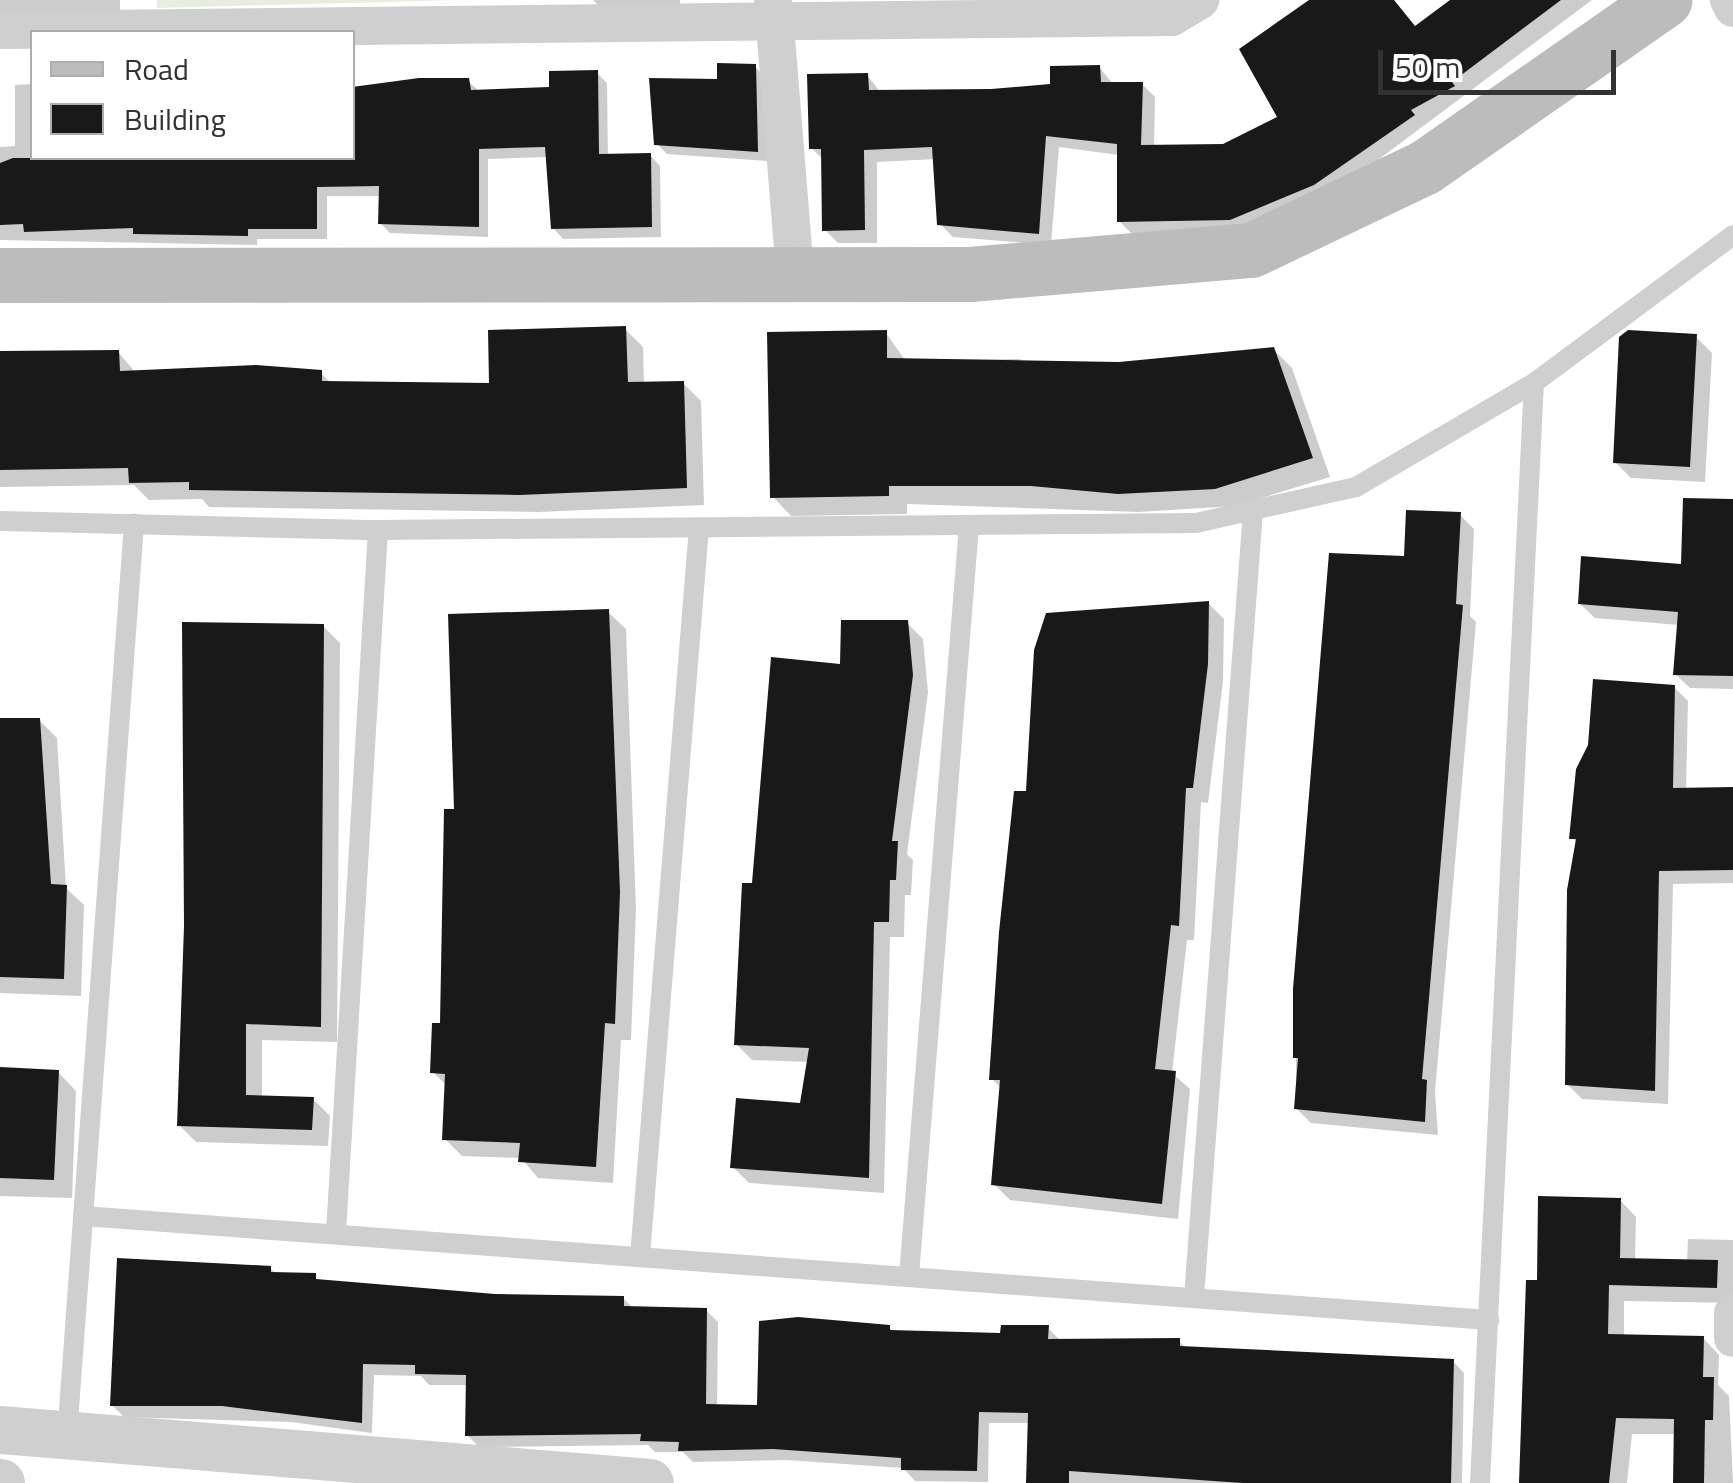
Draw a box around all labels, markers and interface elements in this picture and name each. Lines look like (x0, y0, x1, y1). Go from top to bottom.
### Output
legend (30, 30, 355, 160)
scale bar (1383, 30, 1620, 92)
text: 50 m (1395, 44, 1460, 90)
text: Road (124, 46, 189, 92)
text: Building (124, 96, 226, 142)

